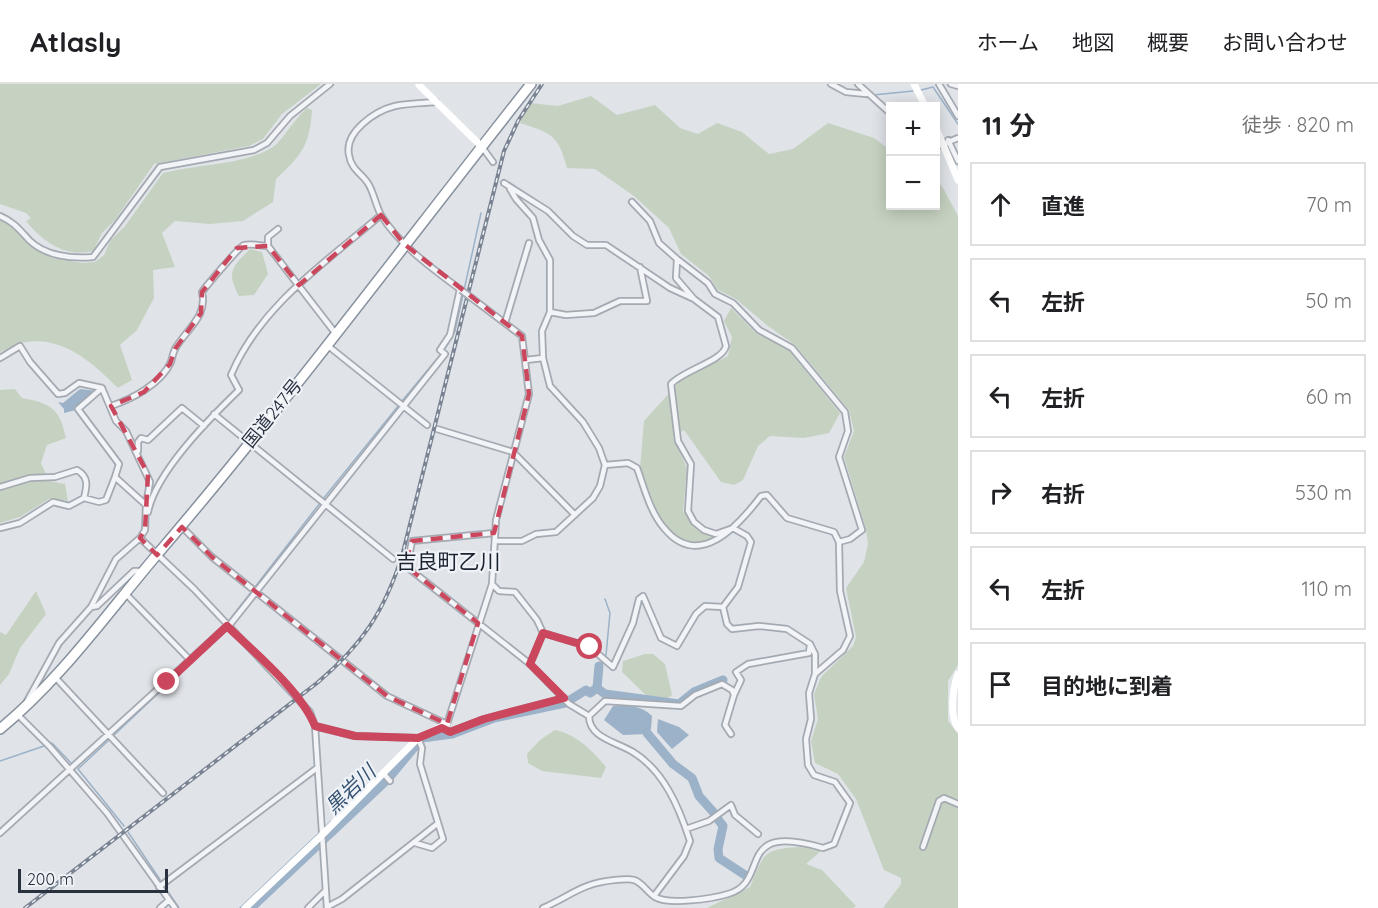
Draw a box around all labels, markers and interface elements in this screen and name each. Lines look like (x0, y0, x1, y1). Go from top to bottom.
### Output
text: Atlasly (30, 24, 121, 59)
text: ホーム (977, 29, 1039, 55)
text: 地図 (1072, 29, 1114, 55)
text: 概要 (1147, 29, 1189, 55)
text: お問い合わせ (1222, 29, 1348, 55)
map controls (886, 102, 940, 210)
button: + (886, 102, 940, 156)
text: 11 分 (982, 109, 1036, 142)
text: 徒歩 · 820 m (1242, 112, 1354, 137)
button: − (886, 156, 940, 210)
icon: ahead (984, 188, 1017, 221)
text: 直進 (1041, 192, 1085, 220)
text: 70 m (1306, 192, 1352, 217)
icon: left (984, 284, 1017, 317)
text: 左折 (1041, 288, 1085, 316)
text: 50 m (1306, 288, 1352, 313)
street label: 国道247号 (237, 374, 307, 452)
icon: left (984, 380, 1017, 413)
text: 左折 (1041, 384, 1085, 412)
text: 60 m (1306, 384, 1352, 409)
icon: right (984, 476, 1017, 509)
text: 右折 (1041, 480, 1085, 508)
text: 530 m (1295, 480, 1352, 505)
district label: 吉良町乙川 (396, 548, 501, 574)
icon: left (984, 572, 1017, 605)
text: 左折 (1041, 576, 1085, 604)
text: 110 m (1302, 576, 1352, 601)
route start (576, 633, 602, 659)
route end (153, 668, 179, 694)
icon: arrive (984, 668, 1017, 701)
text: 目的地に到着 (1041, 672, 1173, 700)
water label: 黒岩川 (320, 758, 382, 819)
scale bar (18, 866, 168, 894)
text: 200 m (27, 869, 74, 889)

